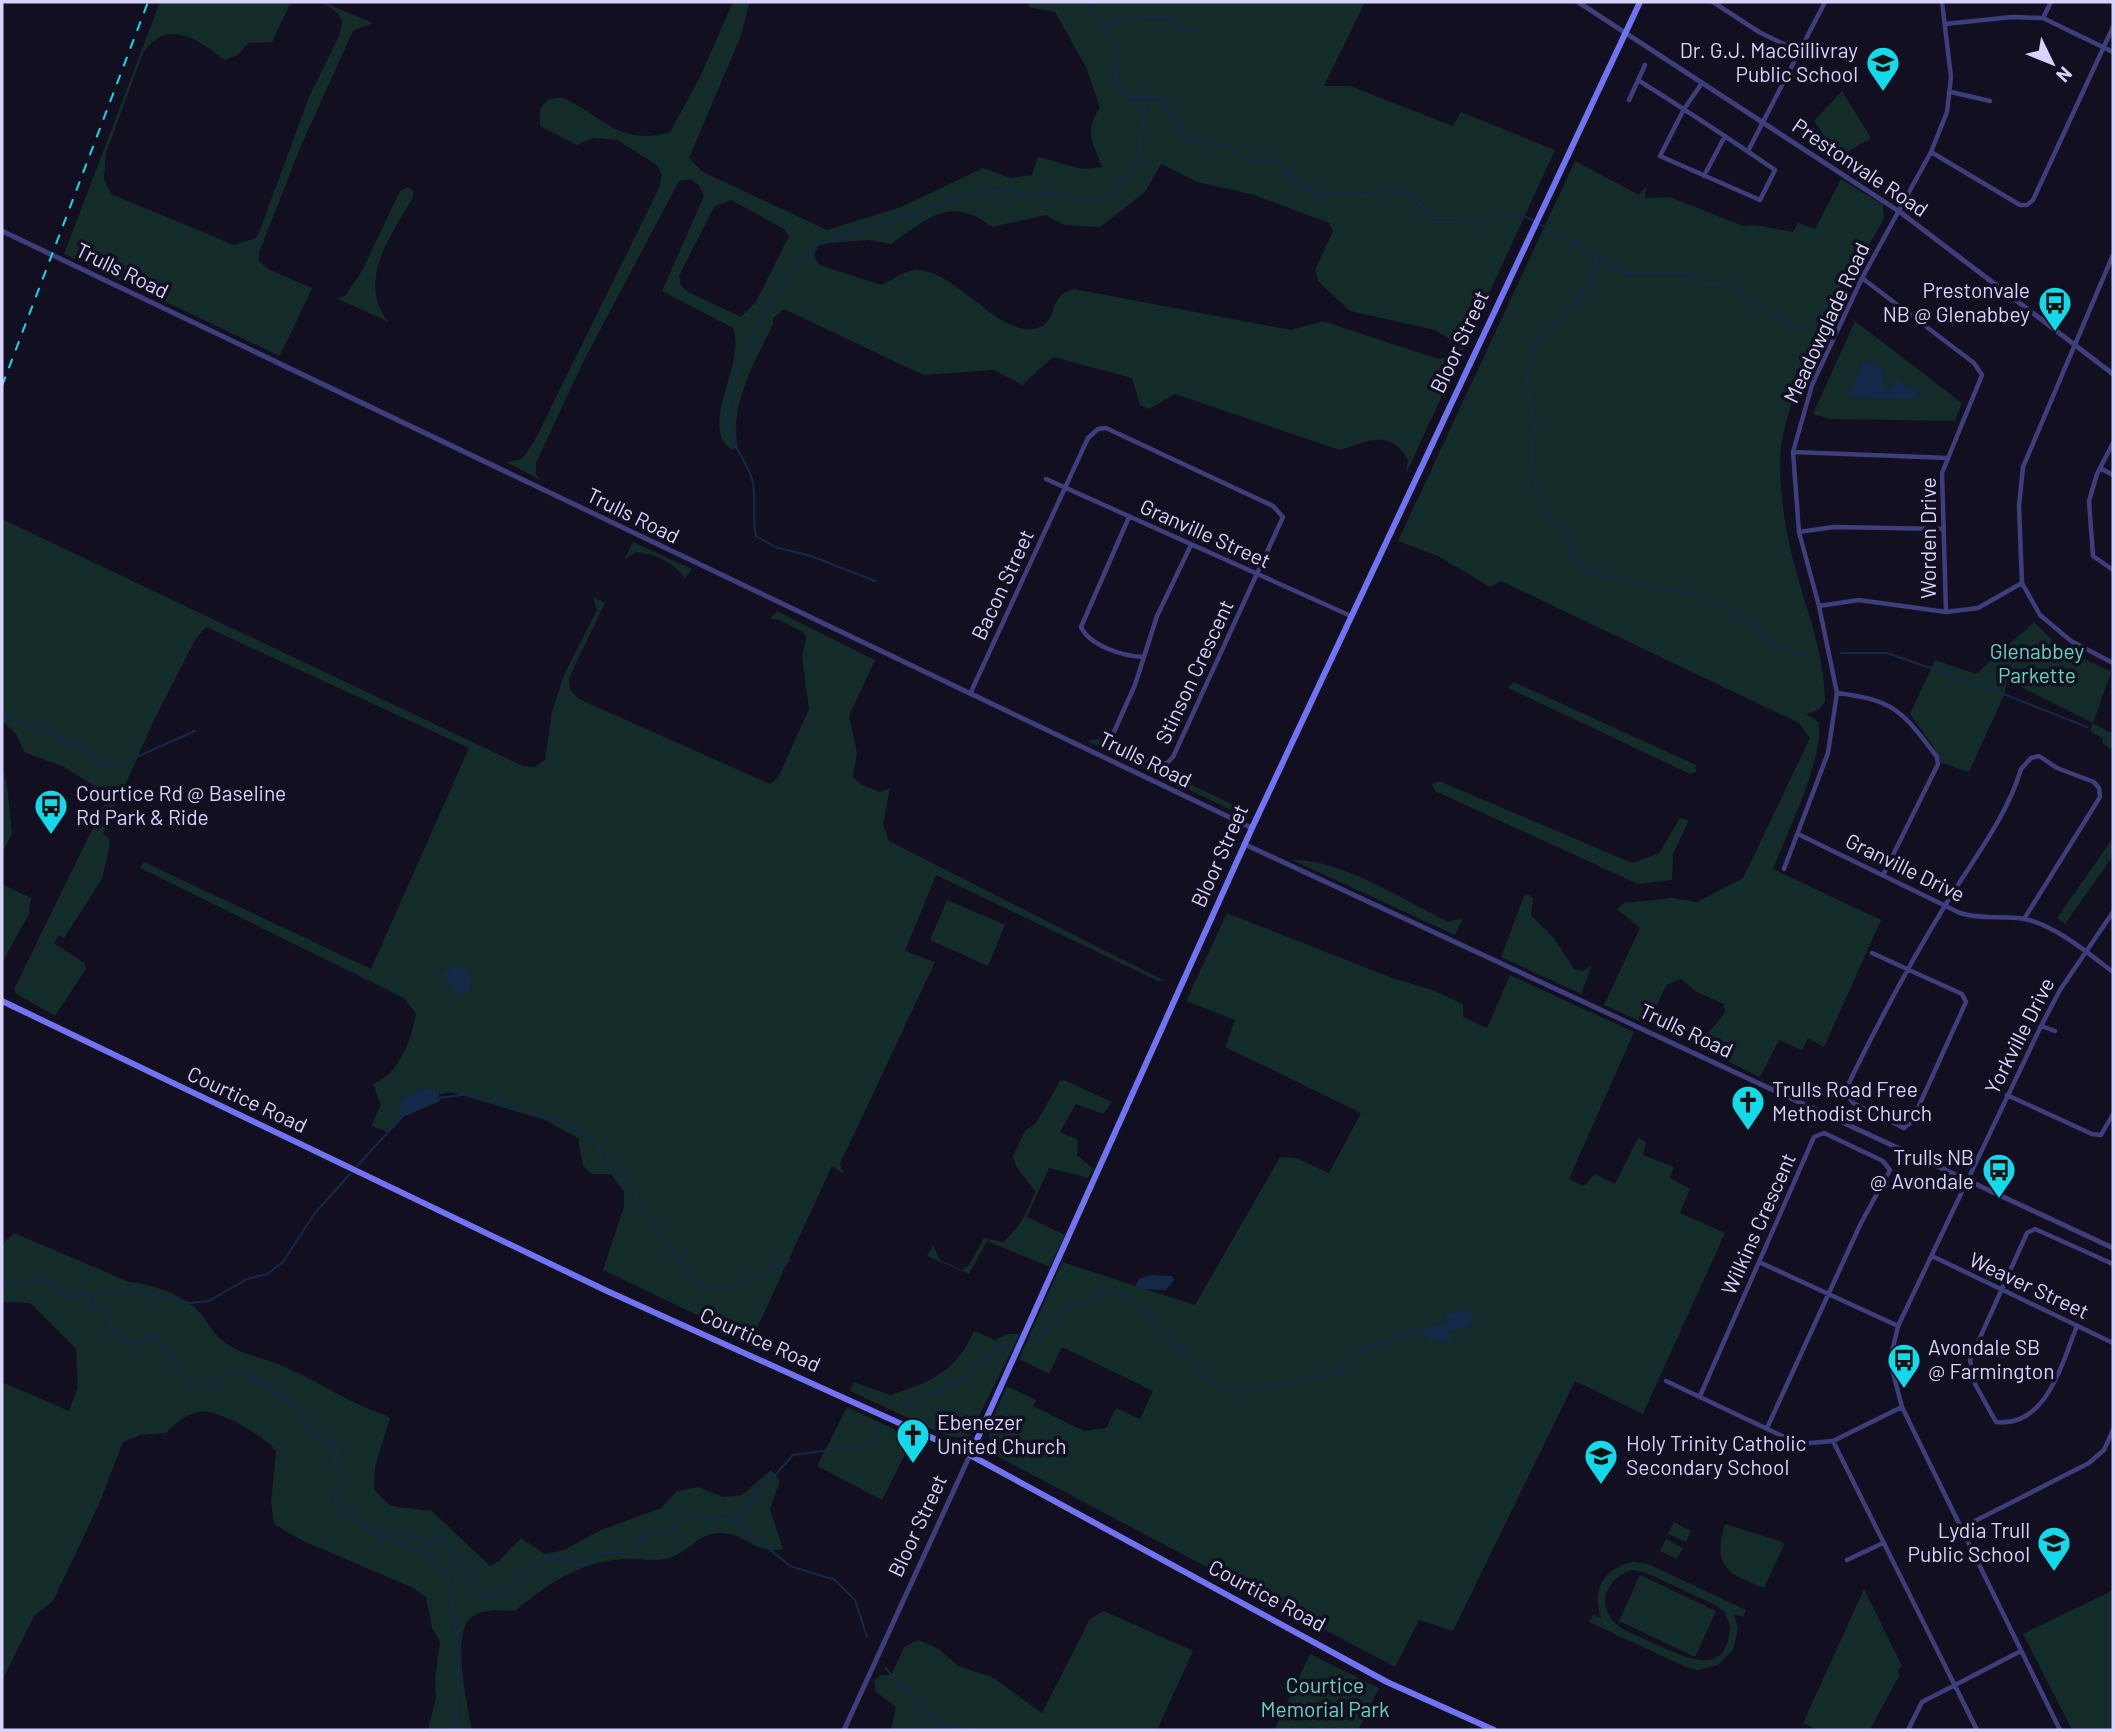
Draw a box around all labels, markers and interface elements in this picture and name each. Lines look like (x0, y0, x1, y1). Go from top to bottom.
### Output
north arrow (2017, 28, 2087, 98)
place label: Dr. G.J. MacGillivray Public School (1680, 37, 1858, 86)
school or university icon: Dr. G.J. MacGillivray Public School (1864, 44, 1902, 93)
text: N (2052, 62, 2078, 87)
street label: Prestonvale Road (1788, 112, 1933, 221)
street label: Trulls Road (72, 236, 173, 303)
street label: Meadowglade Road (1778, 238, 1874, 407)
place label: Prestonvale NB @ Glenabbey (1883, 277, 2030, 326)
bus stop icon: Prestonvale NB @ Glenabbey (2036, 284, 2074, 333)
street label: Bloor Street (1424, 286, 1493, 397)
street label: Worden Drive (1915, 477, 1940, 599)
street label: Trulls Road (583, 481, 684, 548)
street label: Granville Street (1137, 493, 1275, 573)
street label: Bacon Street (965, 525, 1038, 644)
street label: Stinson Crescent (1149, 595, 1238, 747)
park label: Glenabbey Parkette (1990, 638, 2084, 687)
street label: Trulls Road (1095, 725, 1196, 792)
place label: Courtice Rd @ Baseline Rd Park & Ride (76, 780, 286, 829)
bus stop icon: Courtice Rd @ Baseline Rd Park & Ride (32, 787, 70, 836)
street label: Bloor Street (1185, 800, 1252, 911)
street label: Granville Drive (1842, 827, 1969, 906)
street label: Yorkville Drive (1979, 973, 2059, 1098)
street label: Trulls Road (1636, 997, 1737, 1062)
street label: Courtice Road (184, 1060, 311, 1137)
place label: Trulls Road Free Methodist Church (1772, 1076, 1932, 1125)
church icon: Trulls Road Free Methodist Church (1729, 1083, 1767, 1132)
place label: Trulls NB @ Avondale (1870, 1144, 1974, 1193)
street label: Wilkins Crescent (1715, 1149, 1800, 1298)
bus stop icon: Trulls NB @ Avondale (1980, 1151, 2018, 1200)
street label: Weaver Street (1966, 1246, 2093, 1323)
street label: Courtice Road (697, 1301, 825, 1376)
place label: Avondale SB @ Farmington (1928, 1334, 2055, 1383)
bus stop icon: Avondale SB @ Farmington (1885, 1341, 1923, 1390)
place label: Ebenezer United Church (937, 1409, 1067, 1458)
church icon: Ebenezer United Church (894, 1416, 932, 1465)
place label: Holy Trinity Catholic Secondary School (1626, 1430, 1807, 1479)
school or university icon: Holy Trinity Catholic Secondary School (1582, 1437, 1620, 1486)
street label: Bloor Street (882, 1470, 951, 1581)
place label: Lydia Trull Public School (1907, 1517, 2030, 1566)
school or university icon: Lydia Trull Public School (2035, 1524, 2073, 1573)
street label: Courtice Road (1205, 1553, 1331, 1636)
park label: Courtice Memorial Park (1261, 1672, 1389, 1721)

